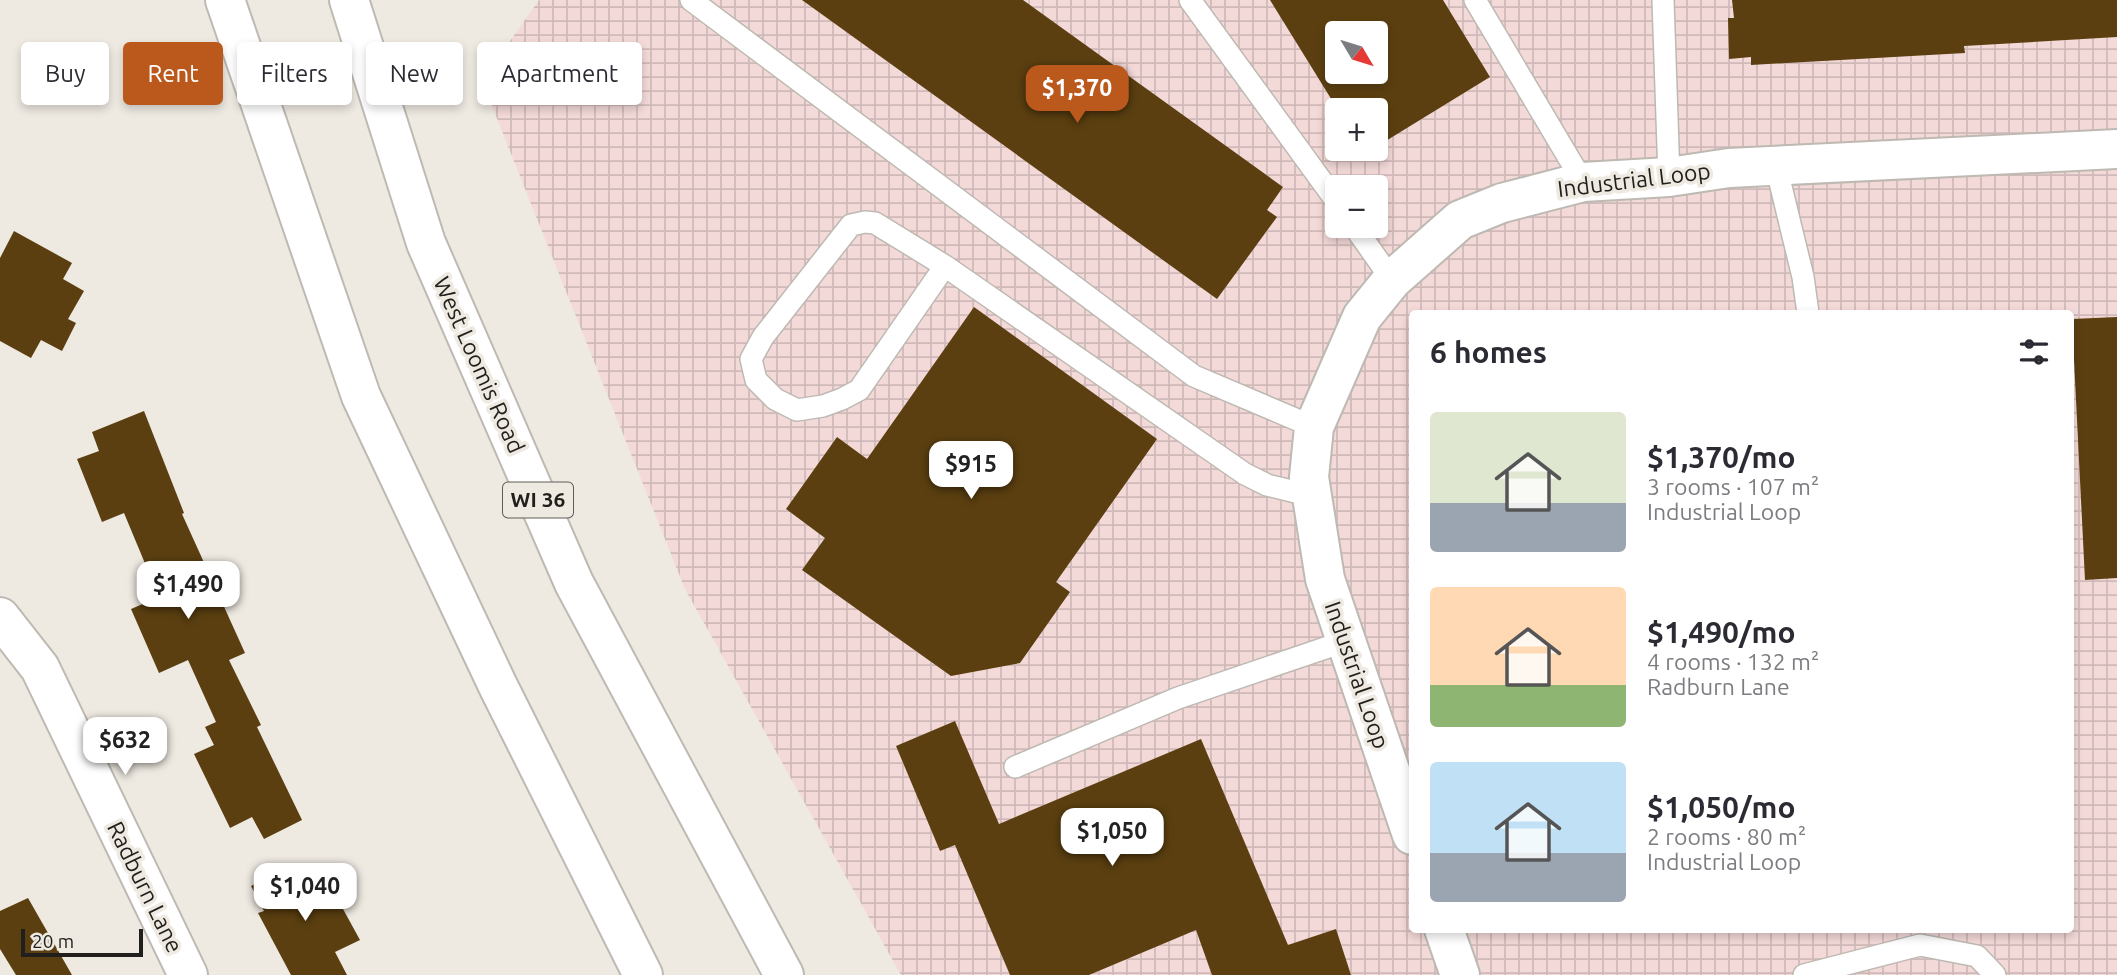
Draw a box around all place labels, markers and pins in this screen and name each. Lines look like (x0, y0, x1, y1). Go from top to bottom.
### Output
pin: $1,370 (1020, 66, 1134, 125)
pin: $915 (930, 442, 1012, 501)
pin: $1,490 (131, 562, 245, 621)
pin: $632 (84, 718, 166, 777)
pin: $1,050 (1055, 808, 1169, 868)
pin: $1,040 (248, 864, 362, 923)

